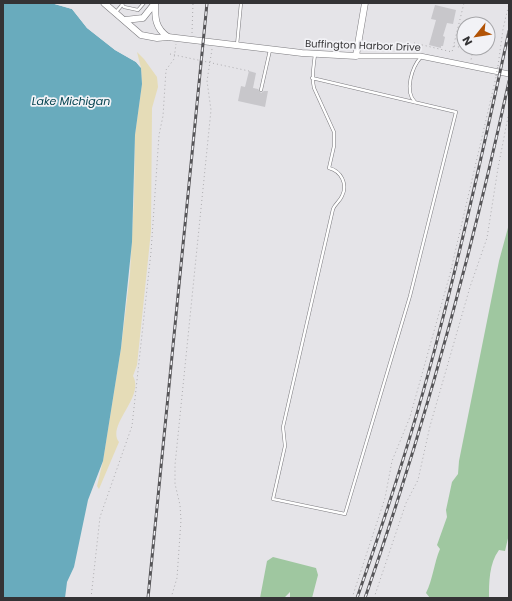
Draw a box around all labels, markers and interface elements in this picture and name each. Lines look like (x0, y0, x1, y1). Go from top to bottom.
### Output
north arrow (456, 16, 496, 56)
text: N (458, 33, 476, 49)
street label: Buffington Harbor Drive (305, 36, 421, 55)
water label: Lake Michigan (32, 93, 110, 109)

